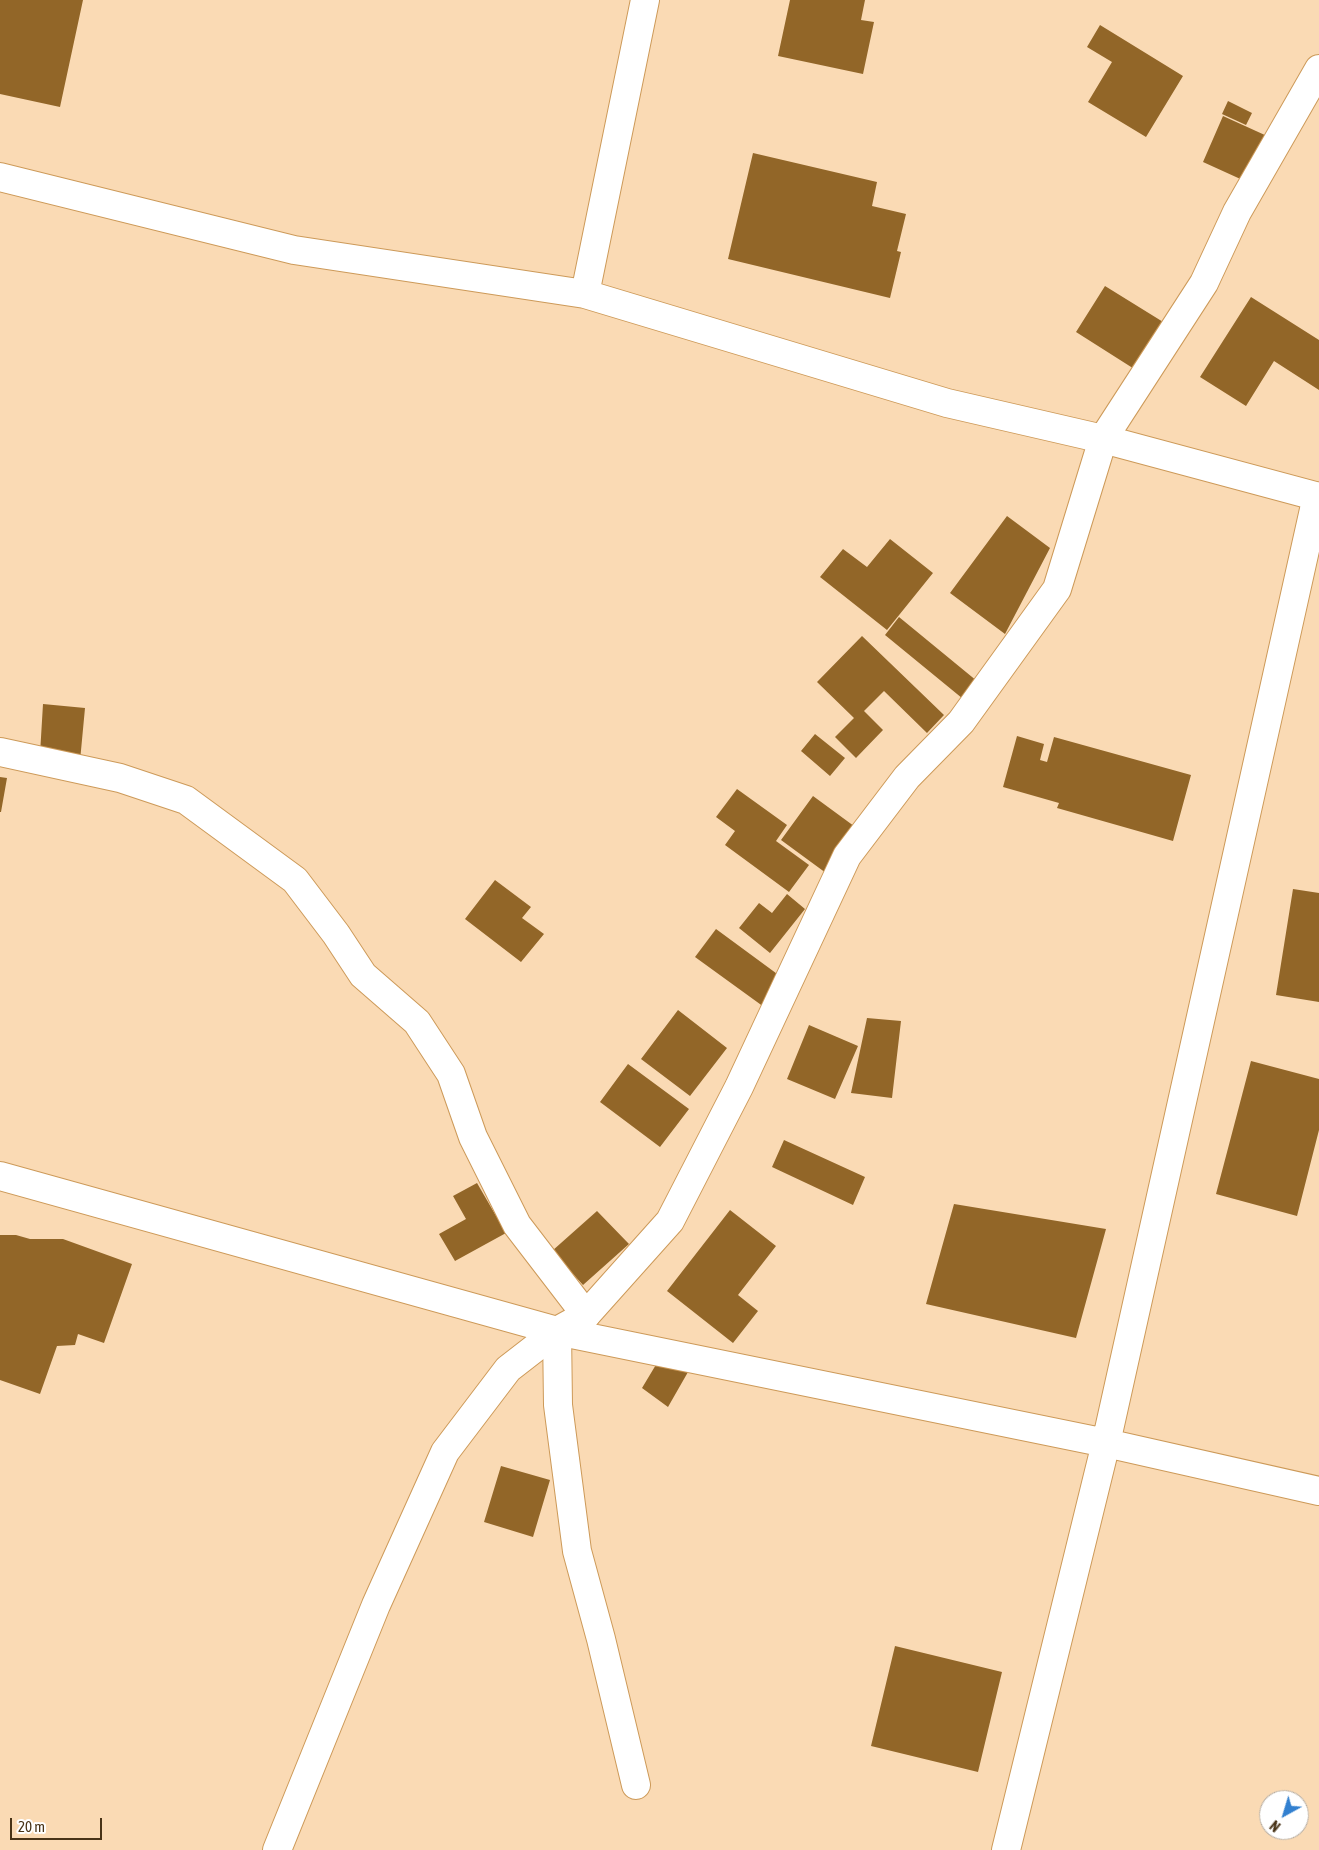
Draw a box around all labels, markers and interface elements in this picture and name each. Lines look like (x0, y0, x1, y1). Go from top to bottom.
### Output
north arrow (1259, 1790, 1309, 1840)
scale bar (12, 1808, 105, 1840)
text: N (1267, 1817, 1283, 1835)
text: 20 m (18, 1818, 45, 1835)

